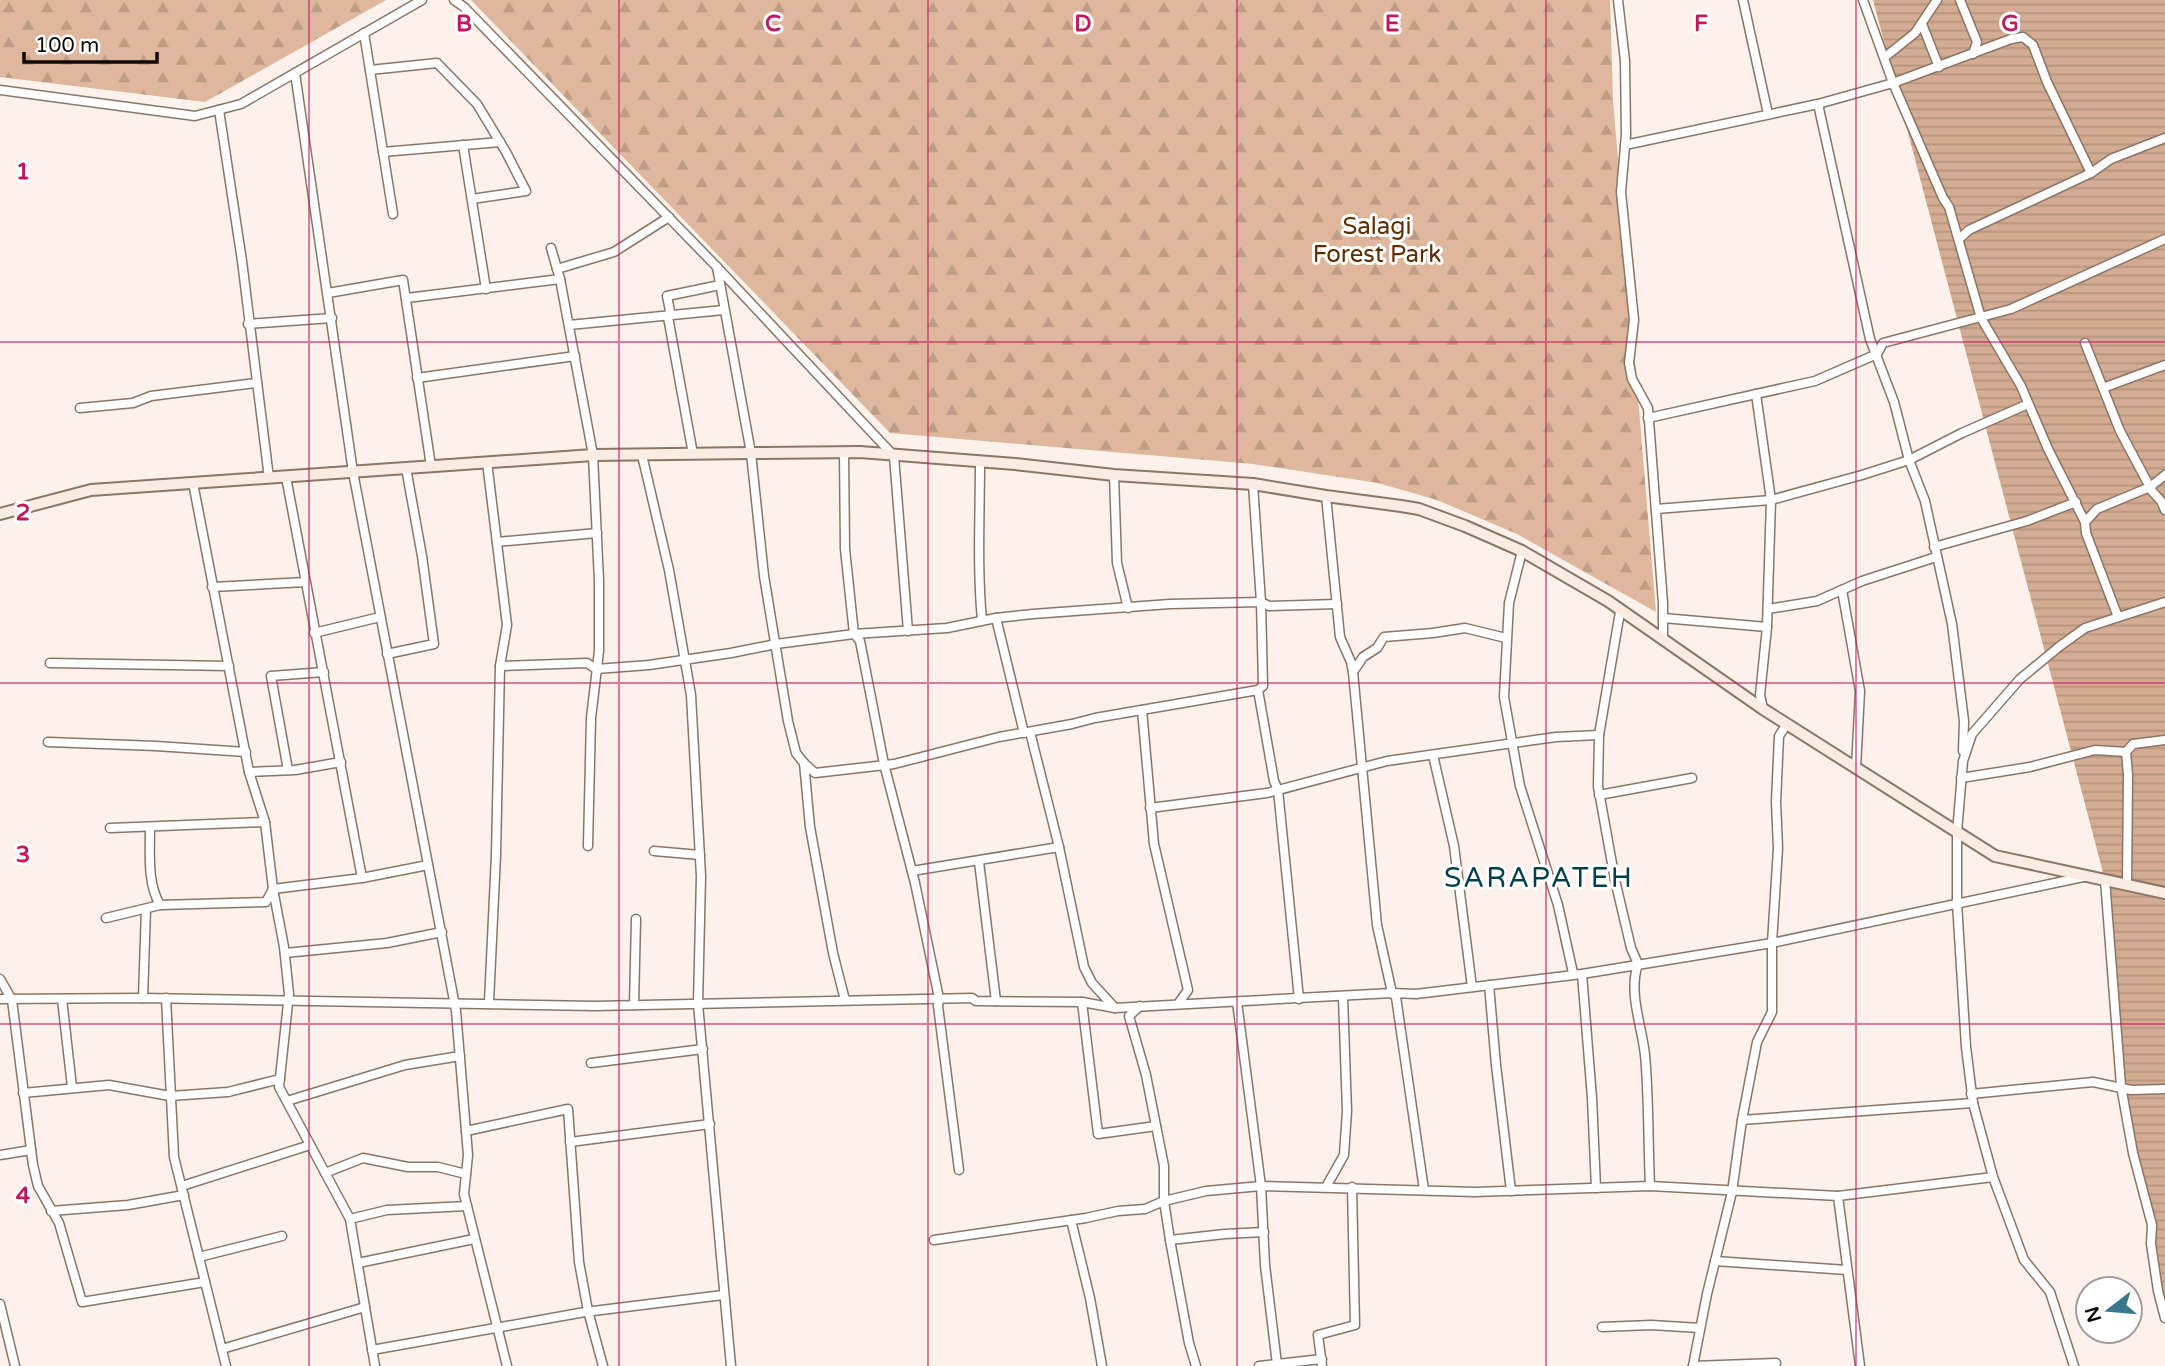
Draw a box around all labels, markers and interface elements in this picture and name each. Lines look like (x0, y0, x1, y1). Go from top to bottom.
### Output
text: B (456, 10, 472, 38)
text: C (765, 10, 781, 38)
text: D (1074, 10, 1092, 38)
text: E (1385, 10, 1399, 38)
text: F (1694, 10, 1708, 38)
text: G (2001, 10, 2019, 38)
scale bar (24, 21, 158, 65)
text: 100 m (35, 33, 99, 58)
text: 1 (16, 158, 30, 186)
park label: Salagi Forest Park (1313, 212, 1441, 269)
text: 2 (16, 499, 30, 527)
text: 3 (16, 841, 30, 869)
district label: SARAPATEH (1444, 861, 1634, 895)
text: 4 (16, 1182, 31, 1210)
north arrow (2074, 1275, 2144, 1345)
text: N (2081, 1304, 2106, 1325)

